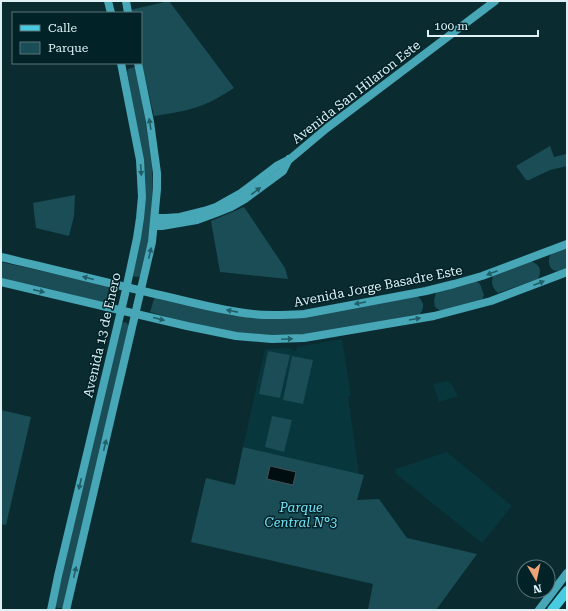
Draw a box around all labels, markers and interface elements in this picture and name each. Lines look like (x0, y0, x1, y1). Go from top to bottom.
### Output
legend (12, 12, 142, 64)
scale bar (428, 12, 538, 38)
text: 100 m (434, 19, 468, 33)
text: Calle (48, 21, 78, 35)
street label: Avenida San Hilaron Este (289, 37, 423, 147)
text: Parque (48, 41, 89, 55)
one-way arrow (147, 118, 153, 130)
one-way arrow (138, 164, 145, 176)
one-way arrow (250, 187, 261, 196)
one-way arrow (147, 246, 153, 259)
street label: Avenida Jorge Basadre Este (293, 262, 463, 310)
one-way arrow (485, 270, 497, 276)
street label: Avenida 13 de Enero (80, 271, 124, 399)
one-way arrow (82, 275, 94, 281)
one-way arrow (534, 279, 546, 285)
one-way arrow (33, 288, 45, 294)
one-way arrow (354, 301, 366, 307)
one-way arrow (225, 308, 238, 314)
one-way arrow (152, 316, 165, 322)
one-way arrow (409, 316, 421, 322)
one-way arrow (281, 336, 294, 342)
one-way arrow (102, 439, 108, 452)
one-way arrow (76, 478, 82, 490)
park label: Parque Central N°3 (265, 500, 337, 530)
north arrow (516, 559, 556, 599)
one-way arrow (72, 566, 78, 578)
text: N (532, 581, 543, 596)

